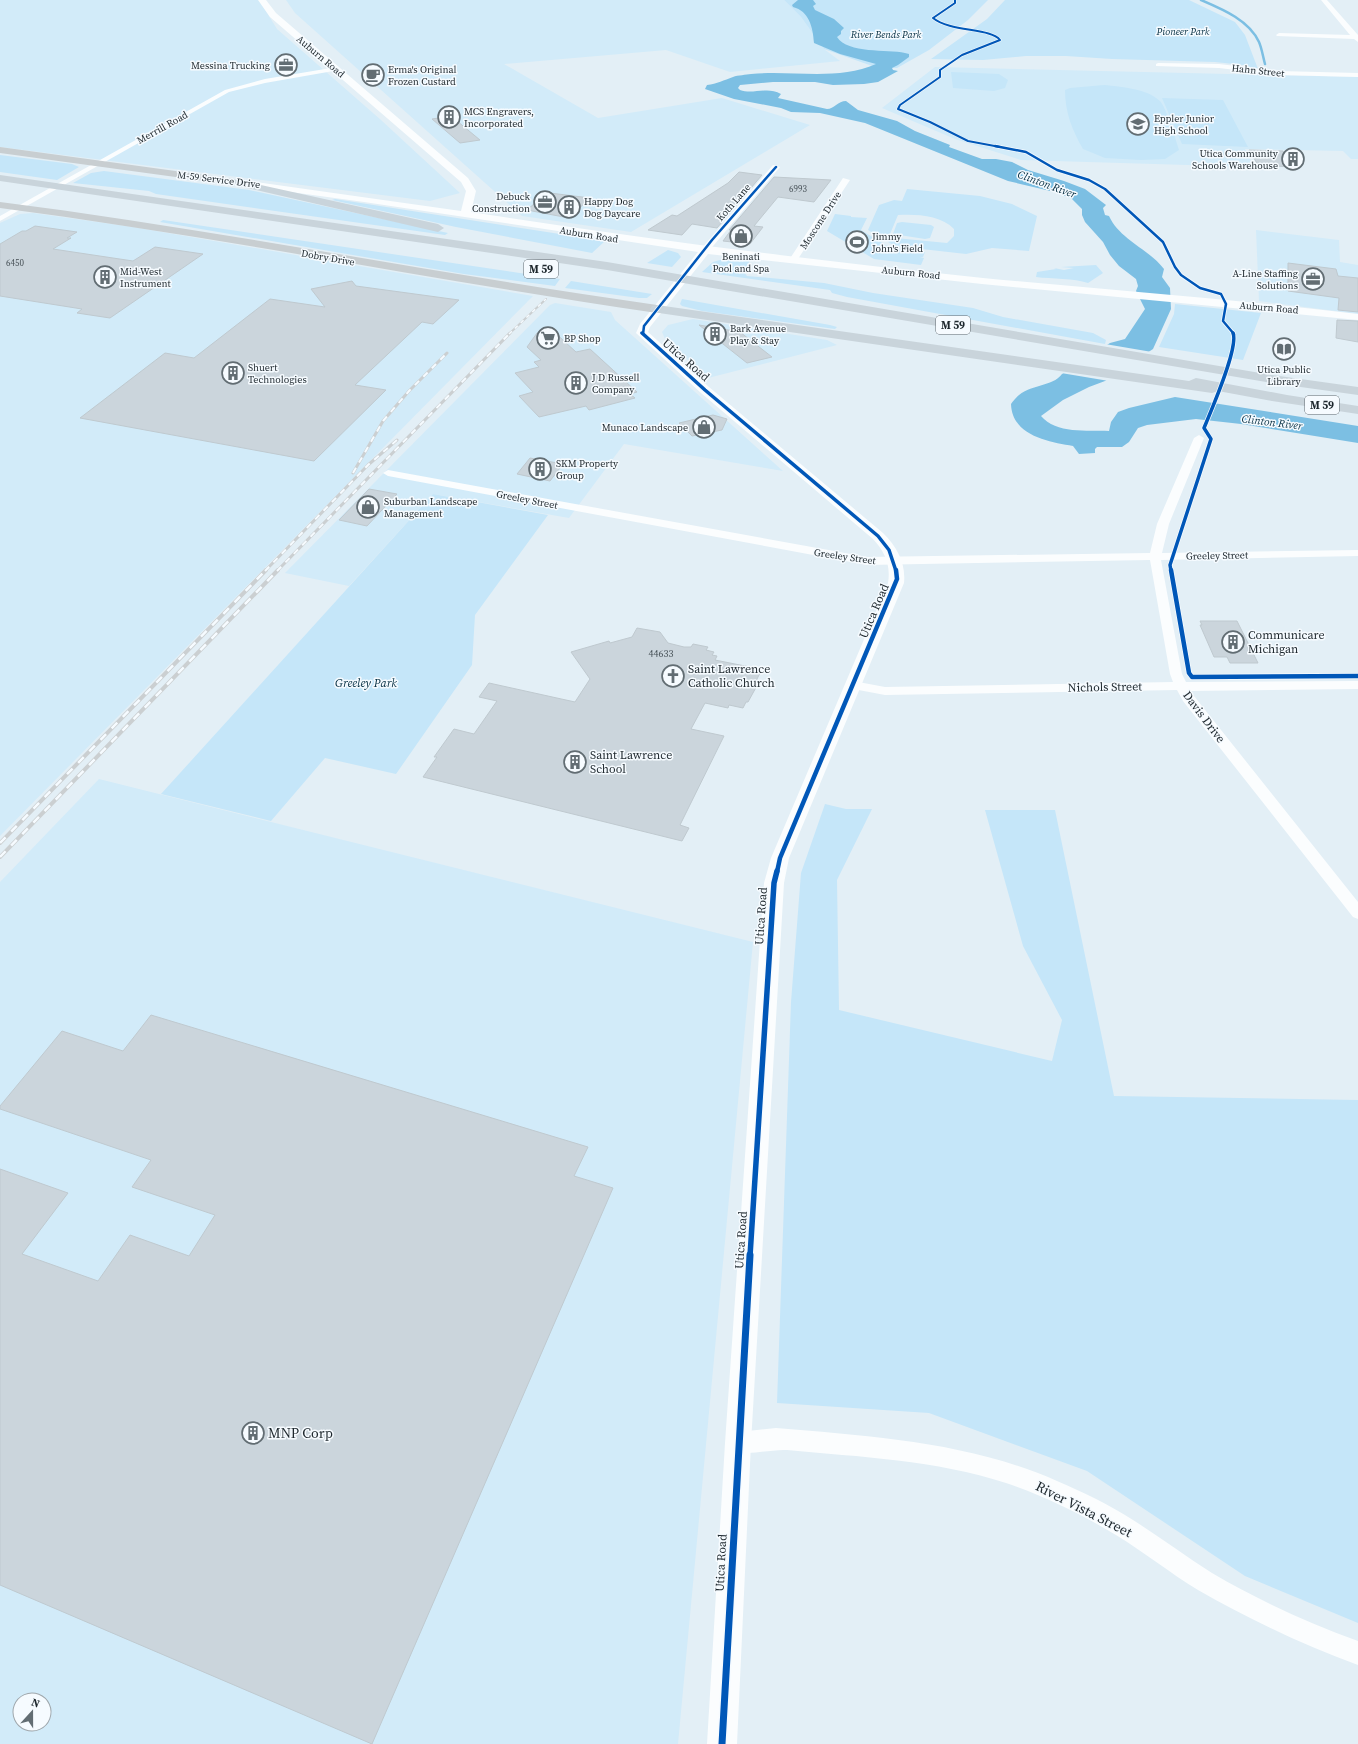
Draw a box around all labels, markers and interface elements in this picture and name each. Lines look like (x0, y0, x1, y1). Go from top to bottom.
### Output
park label: Pioneer Park (1156, 25, 1210, 38)
park label: River Bends Park (850, 28, 922, 41)
street label: Auburn Road (294, 32, 348, 81)
office icon: Messina Trucking (273, 52, 299, 78)
place label: Messina Trucking (191, 59, 270, 72)
street label: Hahn Street (1231, 61, 1286, 80)
cafe icon: Erma's Original Frozen Custard (360, 62, 386, 88)
place label: Erma's Original Frozen Custard (388, 63, 457, 88)
building icon: MCS Engravers, Incorporated (436, 104, 462, 130)
place label: MCS Engravers, Incorporated (464, 105, 534, 130)
street label: Merrill Road (134, 108, 190, 147)
school or university icon: Eppler Junior High School (1125, 111, 1151, 137)
place label: Eppler Junior High School (1154, 112, 1215, 137)
building icon: Utica Community Schools Warehouse (1280, 146, 1306, 172)
place label: Utica Community Schools Warehouse (1192, 147, 1279, 172)
water label: Clinton River (1016, 167, 1079, 202)
street label: M-59 Service Drive (177, 168, 261, 191)
street label: Koth Lane (714, 181, 753, 224)
house number: 6993 (789, 183, 807, 195)
office icon: Debuck Construction (532, 189, 558, 215)
street label: Moscone Drive (797, 189, 844, 252)
place label: Debuck Construction (472, 190, 531, 215)
building icon: Happy Dog Dog Daycare (556, 194, 582, 220)
place label: Happy Dog Dog Daycare (584, 195, 640, 220)
street label: Auburn Road (559, 223, 619, 246)
shop icon: Beninati Pool and Spa (728, 223, 754, 249)
sports icon: Jimmy John's Field (844, 229, 870, 255)
place label: Jimmy John's Field (871, 230, 923, 255)
street label: Dobry Drive (300, 246, 356, 269)
place label: Beninati Pool and Spa (713, 250, 770, 275)
house number: 6450 (6, 257, 24, 269)
road number: M 59 (524, 260, 558, 278)
street label: Auburn Road (881, 263, 941, 282)
building icon: Mid-West Instrument (92, 264, 118, 290)
place label: Mid-West Instrument (120, 265, 172, 290)
office icon: A-Line Staffing Solutions (1300, 266, 1326, 292)
place label: A-Line Staffing Solutions (1232, 267, 1298, 292)
street label: Auburn Road (1239, 298, 1299, 317)
road number: M 59 (936, 316, 970, 334)
building icon: Bark Avenue Play & Stay (702, 321, 728, 347)
place label: Bark Avenue Play & Stay (730, 322, 786, 347)
supermarket icon: BP Shop (535, 325, 561, 351)
place label: BP Shop (564, 332, 601, 345)
street label: Utica Road (659, 335, 713, 385)
library icon: Utica Public Library (1271, 336, 1297, 362)
building icon: Shuert Technologies (220, 360, 246, 386)
place label: Shuert Technologies (248, 361, 307, 386)
place label: Utica Public Library (1257, 363, 1311, 388)
building icon: J D Russell Company (563, 370, 589, 396)
place label: J D Russell Company (591, 371, 639, 396)
road number: M 59 (1305, 396, 1339, 414)
water label: Clinton River (1241, 411, 1304, 434)
shop icon: Munaco Landscape (691, 414, 717, 440)
place label: Munaco Landscape (602, 421, 688, 434)
building icon: SKM Property Group (527, 456, 553, 482)
place label: SKM Property Group (556, 457, 619, 482)
street label: Greeley Street (495, 487, 559, 512)
shop icon: Suburban Landscape Management (355, 494, 381, 520)
place label: Suburban Landscape Management (384, 495, 477, 520)
street label: Greeley Street (813, 546, 877, 567)
street label: Greeley Street (1186, 548, 1249, 563)
street label: Utica Road (855, 581, 893, 641)
place label: Communicare Michigan (1248, 627, 1325, 657)
building icon: Communicare Michigan (1220, 629, 1246, 655)
house number: 44633 (649, 647, 674, 660)
place label: Saint Lawrence Catholic Church (688, 661, 775, 691)
church icon: Saint Lawrence Catholic Church (660, 663, 686, 689)
park label: Greeley Park (335, 675, 397, 691)
street label: Nichols Street (1068, 678, 1142, 696)
street label: Davis Drive (1179, 688, 1229, 746)
place label: Saint Lawrence School (590, 747, 672, 777)
building icon: Saint Lawrence School (562, 749, 588, 775)
street label: Utica Road (751, 886, 771, 945)
street label: Utica Road (731, 1210, 751, 1269)
building icon: MNP Corp (240, 1420, 266, 1446)
place label: MNP Corp (268, 1423, 333, 1443)
street label: River Vista Street (1032, 1476, 1136, 1542)
street label: Utica Road (711, 1533, 731, 1592)
north arrow (12, 1692, 52, 1732)
text: N (29, 1695, 42, 1712)

